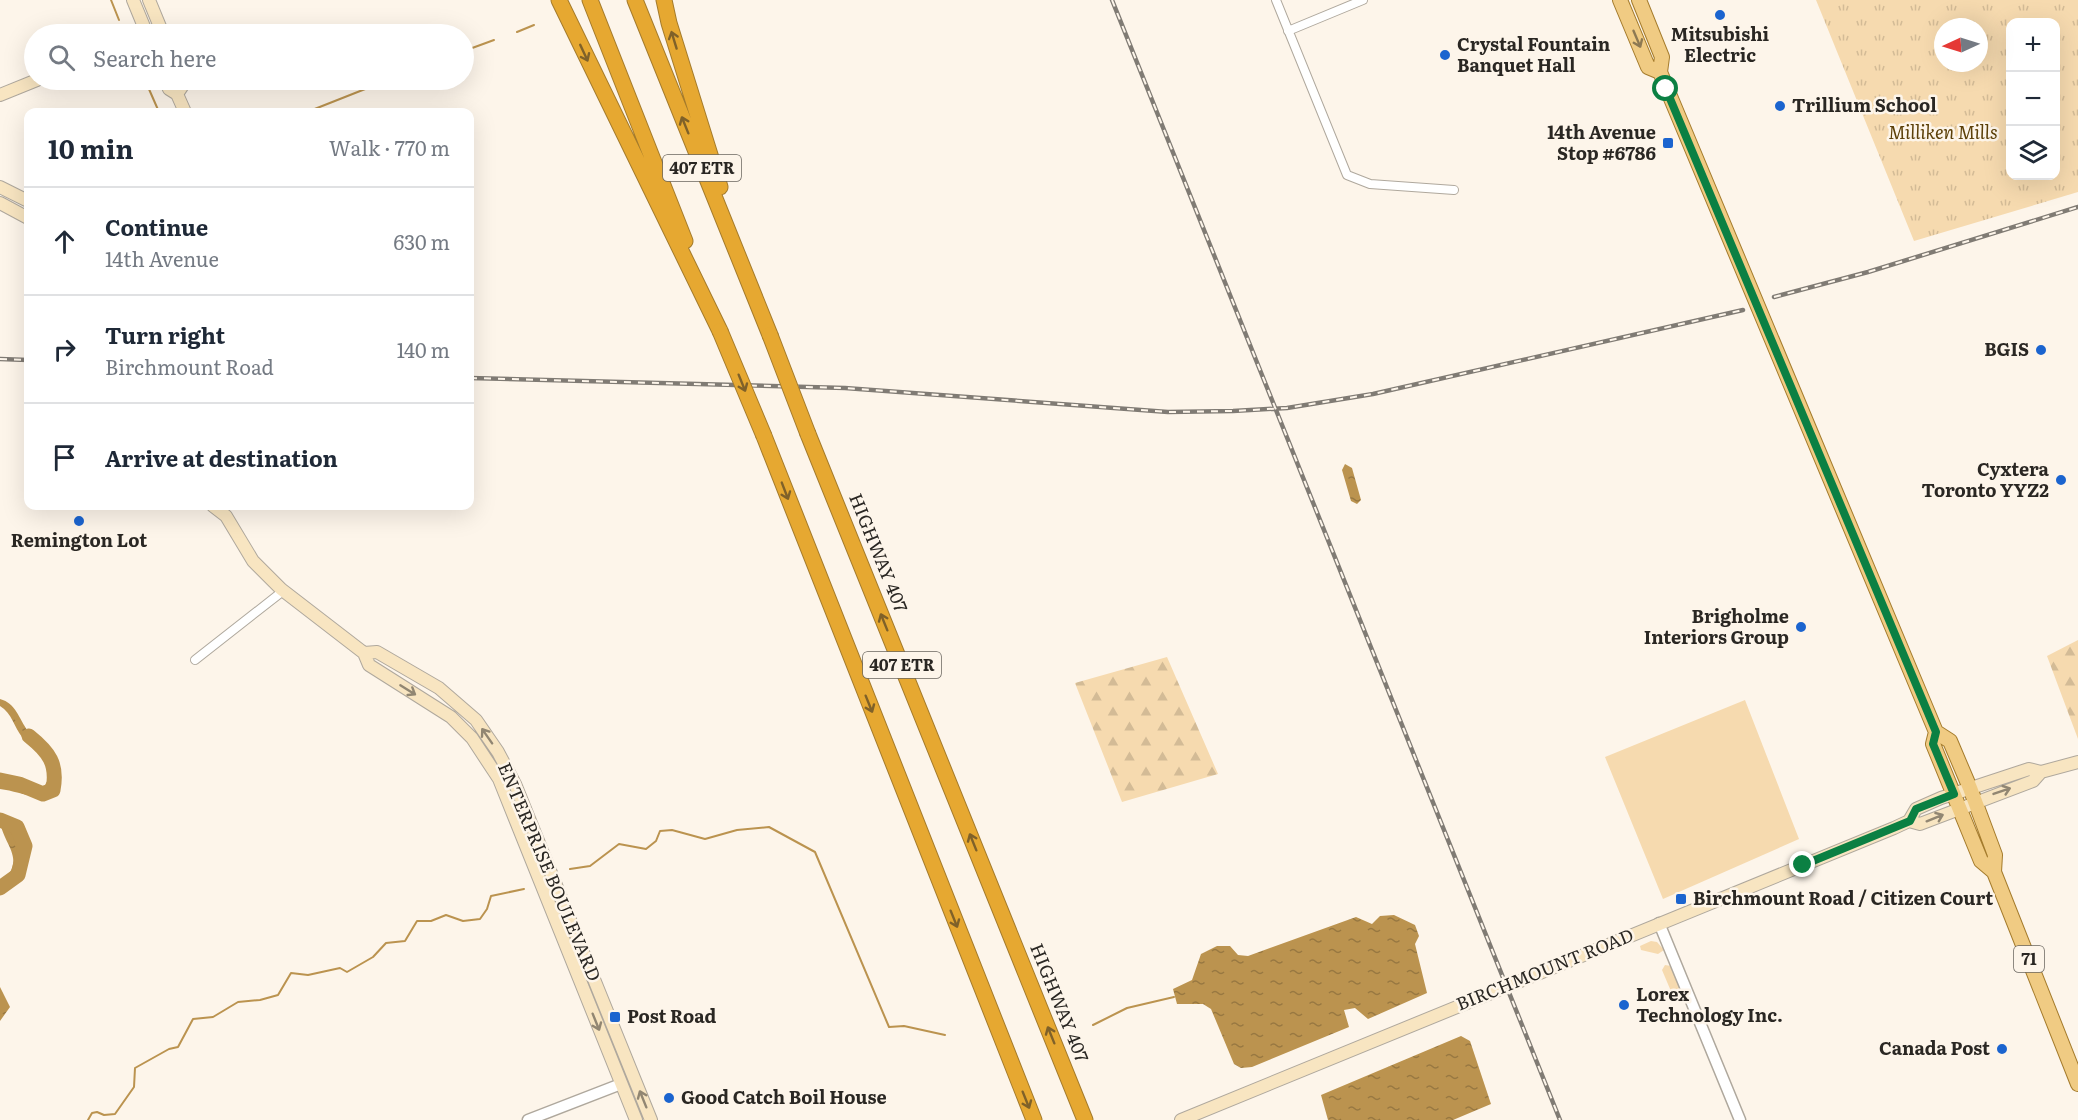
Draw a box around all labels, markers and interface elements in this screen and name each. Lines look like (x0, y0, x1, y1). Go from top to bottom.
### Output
marker: Mitsubishi Electric (1713, 8, 1727, 22)
north arrow (1934, 18, 1988, 72)
map controls (2006, 18, 2060, 180)
button: + (2006, 18, 2060, 72)
place label: Mitsubishi Electric (1671, 20, 1770, 68)
search box (24, 24, 474, 90)
place label: Crystal Fountain Banquet Hall (1457, 30, 1611, 78)
one-way arrow (1632, 30, 1643, 48)
one-way arrow (668, 31, 679, 50)
icon: search (45, 41, 78, 74)
text: Search here (93, 41, 216, 74)
one-way arrow (579, 43, 591, 61)
marker: Crystal Fountain Banquet Hall (1438, 48, 1452, 62)
button: − (2006, 72, 2060, 126)
route start (1652, 75, 1678, 101)
place label: Trillium School (1792, 91, 1937, 118)
marker: Trillium School (1773, 99, 1787, 113)
one-way arrow (679, 116, 690, 135)
place label: 14th Avenue Stop #6786 (1547, 118, 1656, 166)
park label: Milliken Mills (1888, 118, 1998, 145)
button: layers (2006, 126, 2060, 180)
text: 10 min (48, 128, 133, 167)
text: Walk · 770 m (329, 132, 450, 162)
marker: 14th Avenue Stop #6786 (1661, 136, 1675, 150)
road number: 407 ETR (663, 155, 741, 181)
text: Continue (105, 210, 208, 243)
icon: ahead (48, 225, 81, 258)
text: 630 m (393, 226, 450, 256)
text: 14th Avenue (105, 243, 219, 273)
text: Turn right (105, 318, 225, 351)
icon: right (48, 333, 81, 366)
text: 140 m (397, 334, 450, 364)
place label: BGIS (1984, 335, 2029, 362)
marker: BGIS (2034, 343, 2048, 357)
text: Birchmount Road (105, 351, 274, 381)
one-way arrow (737, 374, 748, 392)
icon: arrive (48, 441, 81, 474)
text: Arrive at destination (105, 441, 338, 474)
place label: Cyxtera Toronto YYZ2 (1922, 455, 2050, 503)
marker: Cyxtera Toronto YYZ2 (2054, 473, 2068, 487)
one-way arrow (780, 481, 791, 500)
street label: HIGHWAY 407 (843, 489, 915, 616)
marker: Remington Lot (72, 514, 86, 528)
place label: Remington Lot (11, 526, 147, 553)
place label: Brigholme Interiors Group (1644, 602, 1789, 650)
one-way arrow (878, 613, 889, 632)
marker: Brigholme Interiors Group (1794, 620, 1808, 634)
road number: 407 ETR (863, 652, 941, 678)
one-way arrow (399, 684, 416, 696)
one-way arrow (864, 694, 875, 713)
one-way arrow (481, 728, 493, 744)
street label: ENTERPRISE BOULEVARD (492, 758, 609, 985)
one-way arrow (1992, 785, 2011, 796)
one-way arrow (1925, 812, 1944, 823)
one-way arrow (967, 833, 978, 851)
route end (1789, 851, 1815, 877)
place label: Birchmount Road / Citizen Court (1693, 884, 1993, 911)
marker: Birchmount Road / Citizen Court (1674, 892, 1688, 906)
one-way arrow (949, 909, 960, 927)
street label: BIRCHMOUNT ROAD (1452, 921, 1637, 1017)
street label: HIGHWAY 407 (1024, 939, 1096, 1066)
road number: 71 (2014, 946, 2044, 972)
place label: Lorex Technology Inc. (1636, 980, 1783, 1028)
marker: Lorex Technology Inc. (1617, 998, 1631, 1012)
place label: Post Road (627, 1002, 717, 1029)
marker: Post Road (608, 1010, 622, 1024)
one-way arrow (591, 1012, 602, 1031)
one-way arrow (1045, 1026, 1056, 1044)
place label: Canada Post (1879, 1034, 1990, 1061)
marker: Canada Post (1995, 1042, 2009, 1056)
place label: Good Catch Boil House (681, 1083, 887, 1110)
one-way arrow (1021, 1090, 1032, 1109)
one-way arrow (636, 1091, 647, 1109)
marker: Good Catch Boil House (662, 1091, 676, 1105)

